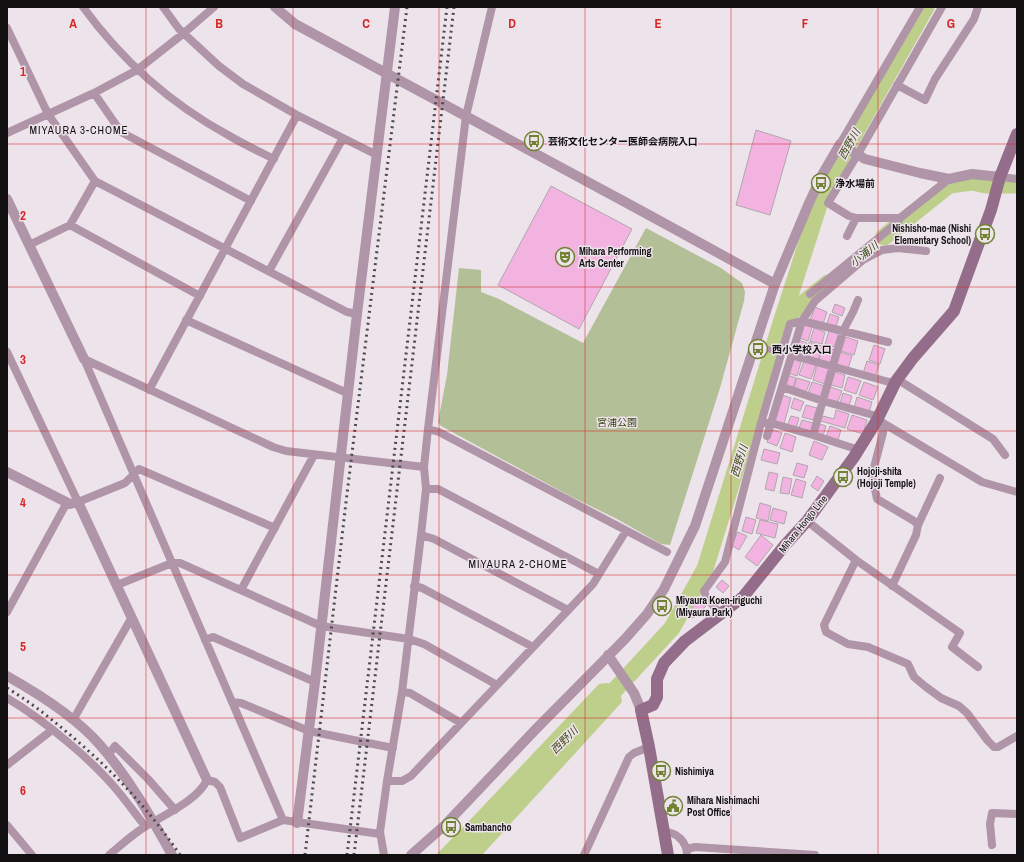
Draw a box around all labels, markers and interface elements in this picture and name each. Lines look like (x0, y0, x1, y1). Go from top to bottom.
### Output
text: A (69, 15, 77, 32)
text: B (215, 15, 223, 32)
text: C (362, 15, 370, 32)
text: D (508, 15, 516, 32)
text: E (654, 15, 662, 32)
text: F (802, 15, 809, 32)
text: G (947, 15, 955, 32)
text: 1 (20, 63, 26, 80)
district label: MIYAURA 3-CHOME (29, 123, 129, 137)
water label: 西野川 (835, 125, 864, 162)
bus stop icon: 芸術文化センター医師会病院入口 (523, 130, 545, 152)
place label: 芸術文化センター医師会病院入口 (548, 135, 698, 148)
bus stop icon: 浄水場前 (810, 172, 832, 194)
place label: 浄水場前 (835, 177, 875, 190)
text: 2 (20, 207, 26, 224)
place label: Nishisho-mae (Nishi Elementary School) (892, 222, 971, 247)
bus stop icon: Nishisho-mae (Nishi Elementary School) (974, 223, 996, 245)
water label: 小浦川 (847, 238, 882, 270)
place label: Mihara Performing Arts Center (579, 245, 651, 270)
theatre icon: Mihara Performing Arts Center (554, 246, 576, 268)
bus stop icon: 西小学校入口 (747, 338, 769, 360)
place label: 西小学校入口 (772, 343, 832, 356)
text: 3 (20, 351, 26, 368)
park label: 宮浦公園 (597, 416, 637, 429)
water label: 西野川 (727, 442, 751, 479)
place label: Hojoji-shita (Hojoji Temple) (857, 465, 916, 490)
bus stop icon: Hojoji-shita (Hojoji Temple) (832, 466, 854, 488)
street label: Mihara Hongo Line (776, 492, 830, 555)
text: 4 (20, 494, 26, 511)
district label: MIYAURA 2-CHOME (468, 557, 568, 571)
place label: Miyaura Koen-iriguchi (Miyaura Park) (676, 594, 762, 619)
bus stop icon: Miyaura Koen-iriguchi (Miyaura Park) (651, 595, 673, 617)
text: 5 (20, 638, 26, 655)
water label: 西野川 (547, 723, 581, 757)
bus stop icon: Nishimiya (650, 760, 672, 782)
place label: Nishimiya (675, 765, 714, 778)
text: 6 (20, 782, 26, 799)
place label: Mihara Nishimachi Post Office (687, 794, 759, 819)
public building icon: Mihara Nishimachi Post Office (662, 795, 684, 817)
bus stop icon: Sambancho (440, 816, 462, 838)
place label: Sambancho (465, 821, 511, 834)

